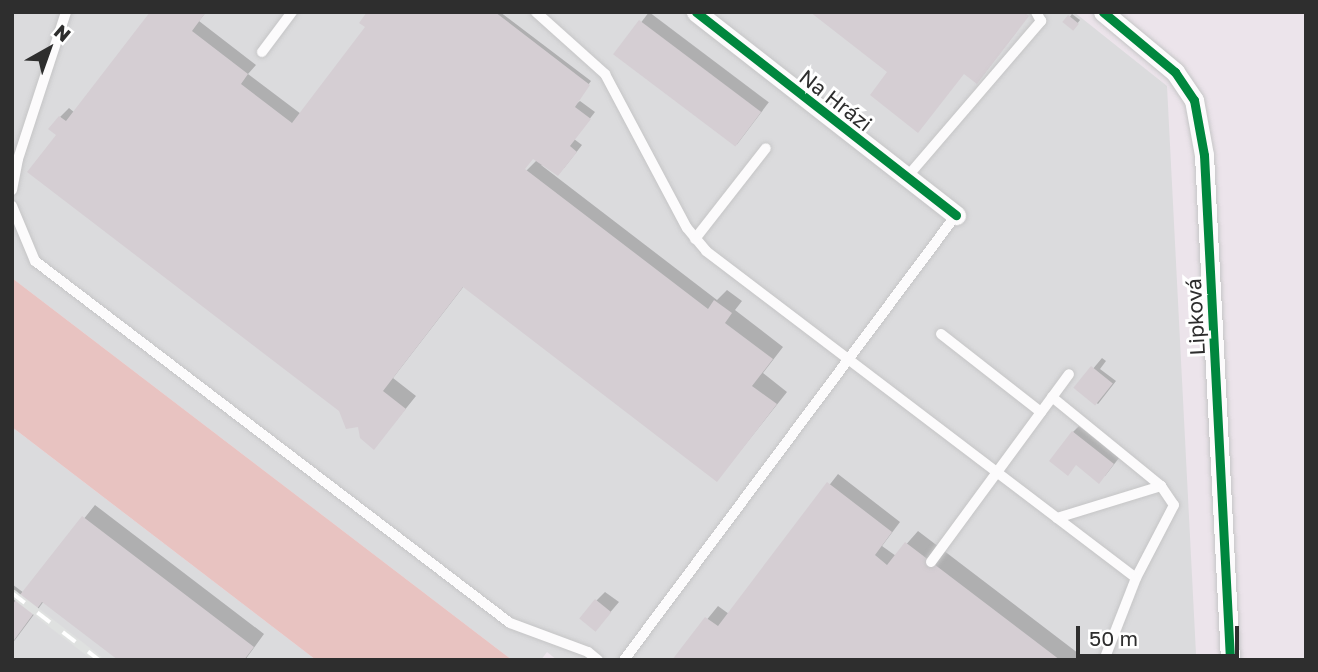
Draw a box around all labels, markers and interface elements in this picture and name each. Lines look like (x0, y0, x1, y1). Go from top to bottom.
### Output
north arrow (14, 14, 84, 84)
text: N (50, 19, 76, 46)
street label: Na Hrázi (795, 64, 877, 136)
street label: Lipková (1180, 278, 1210, 356)
scale bar (1080, 612, 1243, 656)
text: 50 m (1089, 625, 1138, 651)

